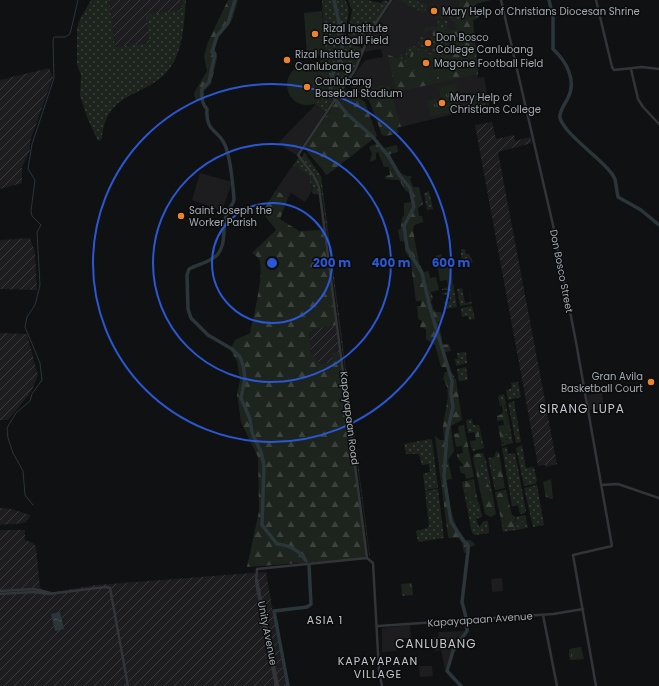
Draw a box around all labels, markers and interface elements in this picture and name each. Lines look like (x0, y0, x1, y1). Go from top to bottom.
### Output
place label: Mary Help of Christians Diocesan Shrine (442, 4, 640, 19)
marker: Mary Help of Christians Diocesan Shrine (429, 6, 439, 16)
place label: Rizal Institute Football Field (323, 21, 389, 48)
marker: Rizal Institute Football Field (310, 29, 320, 39)
place label: Don Bosco College Canlubang (436, 30, 533, 57)
marker: Don Bosco College Canlubang (423, 38, 433, 48)
place label: Rizal Institute Canlubang (295, 47, 360, 74)
marker: Rizal Institute Canlubang (282, 55, 292, 65)
place label: Magone Football Field (434, 56, 543, 71)
marker: Magone Football Field (421, 58, 431, 68)
place label: Canlubang Baseball Stadium (315, 74, 403, 101)
marker: Canlubang Baseball Stadium (302, 82, 312, 92)
place label: Mary Help of Christians College (450, 90, 541, 117)
marker: Mary Help of Christians College (437, 98, 447, 108)
place label: Saint Joseph the Worker Parish (189, 203, 272, 230)
marker: Saint Joseph the Worker Parish (176, 211, 186, 221)
street label: Don Bosco Street (546, 228, 577, 314)
text: 200 m (313, 254, 351, 271)
text: 400 m (371, 254, 411, 271)
text: 600 m (432, 254, 471, 271)
centre of rings (265, 256, 279, 270)
place label: Gran Avila Basketball Court (561, 369, 643, 396)
street label: Kapayapaan Road (336, 370, 363, 466)
marker: Gran Avila Basketball Court (646, 377, 656, 387)
district label: SIRANG LUPA (539, 400, 625, 417)
street label: Unity Avenue (254, 600, 281, 666)
street label: Kapayapaan Avenue (427, 608, 533, 631)
district label: ASIA 1 (307, 612, 343, 628)
district label: CANLUBANG (395, 635, 477, 652)
district label: KAPAYAPAAN VILLAGE (338, 653, 418, 682)

